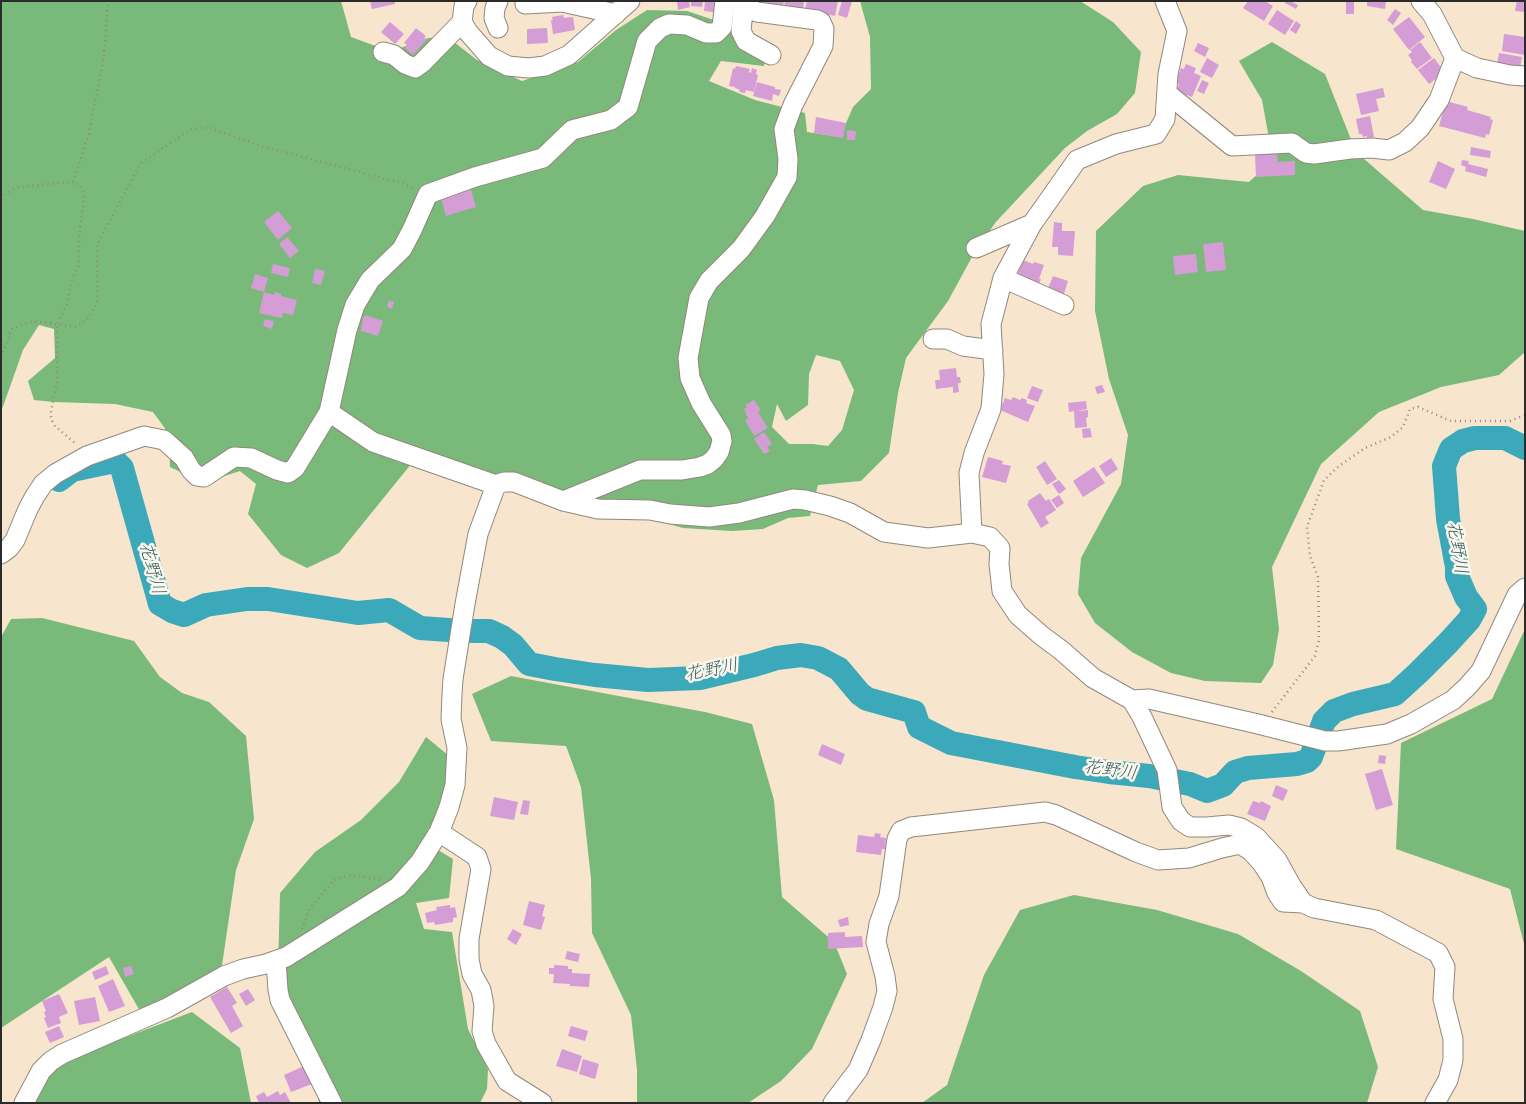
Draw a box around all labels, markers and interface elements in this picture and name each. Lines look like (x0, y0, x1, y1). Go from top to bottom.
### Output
water label: 花野川 (1440, 520, 1470, 576)
water label: 花野川 (133, 540, 167, 598)
water label: 花野川 (683, 656, 741, 688)
water label: 花野川 (1082, 758, 1138, 786)

